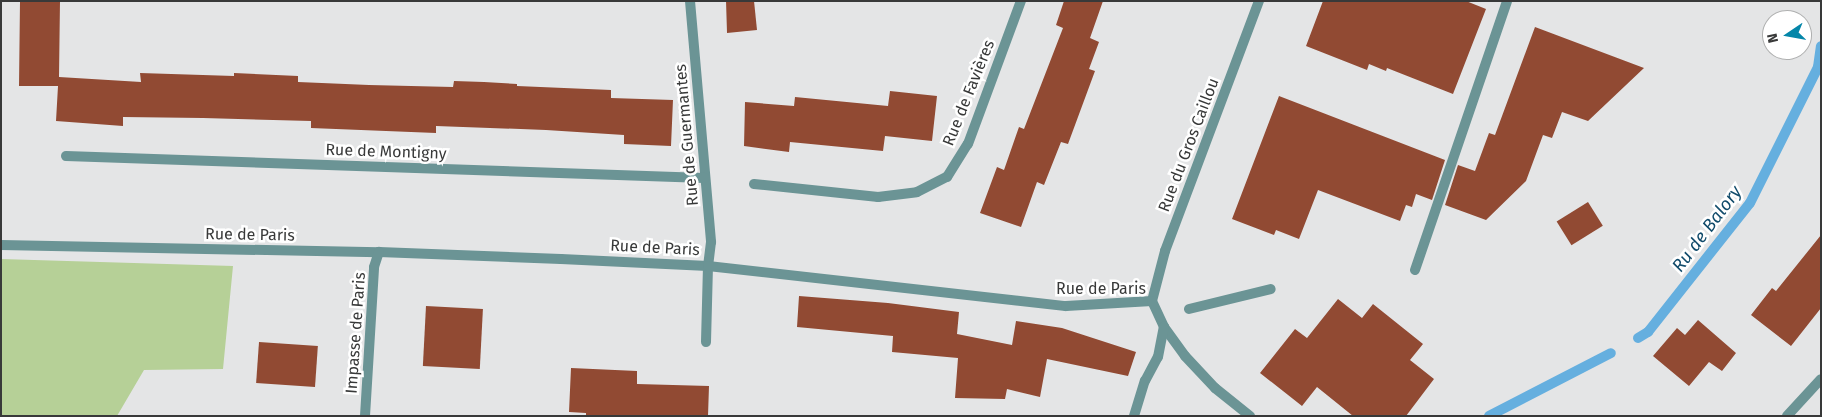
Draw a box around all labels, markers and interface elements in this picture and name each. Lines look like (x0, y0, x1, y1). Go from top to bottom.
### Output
north arrow (1762, 10, 1812, 60)
text: N (1764, 32, 1782, 44)
street label: Rue de Favières (939, 37, 999, 149)
street label: Rue de Guermantes (671, 63, 703, 207)
street label: Rue du Gros Caillou (1155, 75, 1223, 215)
street label: Rue de Montigny (325, 140, 447, 164)
water label: Ru de Balory (1668, 182, 1746, 276)
street label: Rue de Paris (205, 225, 295, 245)
street label: Rue de Paris (610, 236, 700, 260)
street label: Impasse de Paris (342, 272, 370, 394)
street label: Rue de Paris (1056, 279, 1146, 299)

